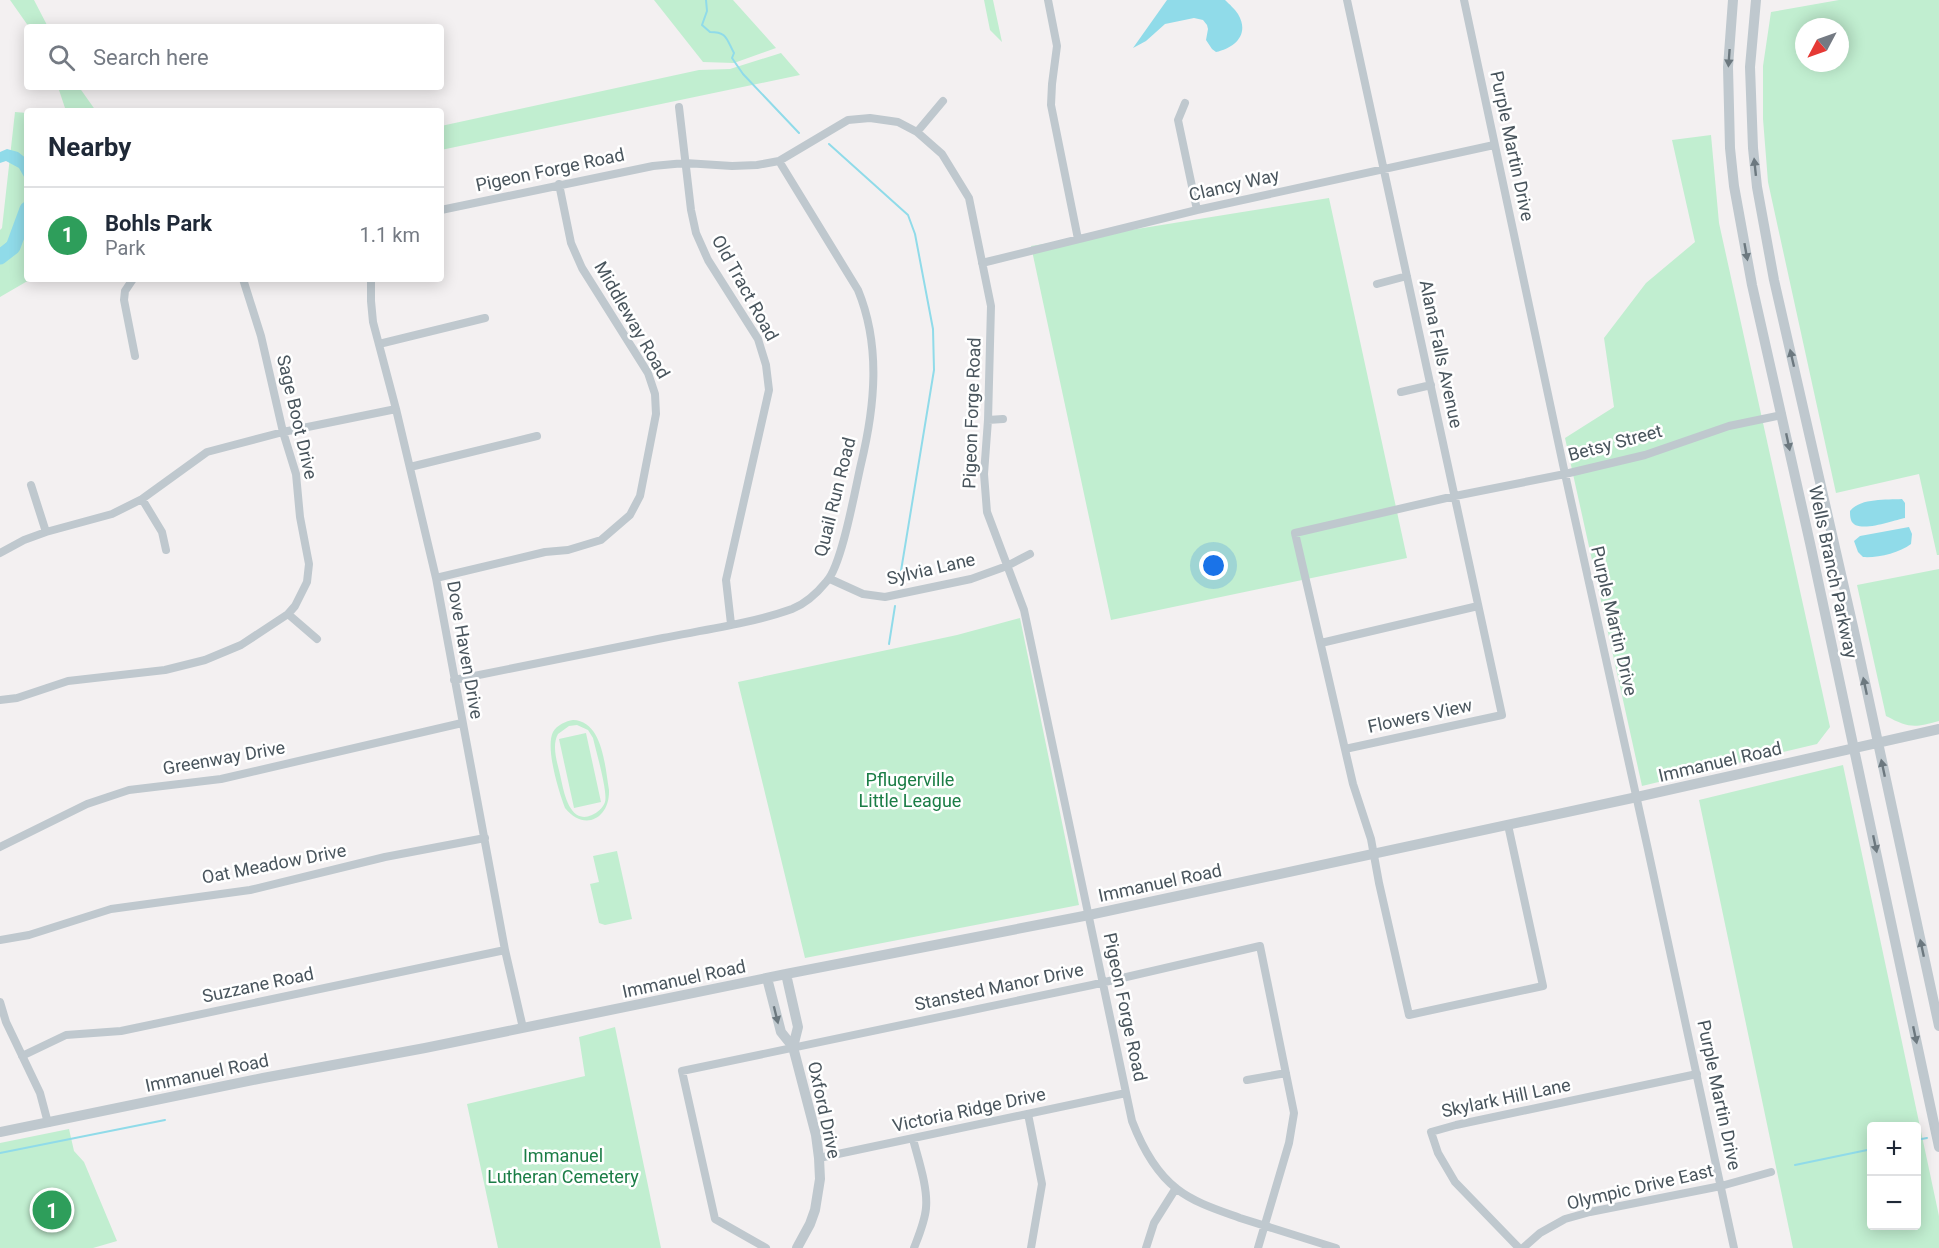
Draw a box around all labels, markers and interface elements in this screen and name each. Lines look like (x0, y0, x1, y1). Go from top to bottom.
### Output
north arrow (1795, 18, 1849, 72)
search box (24, 24, 444, 90)
icon: search (45, 41, 78, 74)
text: Search here (93, 45, 209, 70)
one-way arrow (1724, 49, 1733, 68)
street label: Purple Martin Drive (1486, 69, 1539, 223)
text: Nearby (48, 132, 131, 162)
street label: Pigeon Forge Road (474, 143, 626, 196)
one-way arrow (1750, 157, 1760, 176)
street label: Clancy Way (1187, 164, 1282, 205)
text: Bohls Park (105, 211, 212, 236)
text: 1 (62, 223, 73, 247)
text: 1.1 km (360, 223, 420, 247)
street label: Old Tract Road (708, 231, 783, 344)
text: Park (105, 236, 145, 260)
one-way arrow (1742, 243, 1751, 262)
street label: Middleway Road (590, 257, 674, 382)
street label: Alana Falls Avenue (1416, 278, 1467, 430)
street label: Pigeon Forge Road (958, 337, 985, 489)
one-way arrow (1787, 349, 1797, 367)
street label: Sage Boot Drive (273, 353, 322, 481)
street label: Betsy Street (1566, 420, 1664, 465)
one-way arrow (1784, 433, 1794, 451)
street label: Quail Run Road (810, 435, 859, 559)
street label: Wells Branch Parkway (1805, 484, 1862, 661)
street label: Purple Martin Drive (1587, 544, 1642, 698)
street label: Sylvia Lane (885, 548, 977, 589)
your location (1199, 551, 1228, 580)
street label: Dove Haven Drive (443, 579, 488, 721)
one-way arrow (1860, 677, 1870, 695)
street label: Flowers View (1366, 694, 1475, 737)
street label: Greenway Drive (161, 736, 287, 779)
street label: Immanuel Road (1656, 737, 1784, 786)
one-way arrow (1878, 759, 1888, 777)
park label: Pflugerville Little League (859, 769, 961, 811)
one-way arrow (1870, 835, 1880, 853)
street label: Oat Meadow Drive (200, 839, 348, 888)
street label: Immanuel Road (1096, 859, 1224, 906)
street label: Pigeon Forge Road (1099, 931, 1152, 1083)
one-way arrow (1917, 938, 1926, 957)
street label: Immanuel Road (620, 955, 748, 1002)
street label: Stansted Manor Drive (912, 958, 1085, 1015)
street label: Suzzane Road (200, 962, 316, 1007)
one-way arrow (772, 1005, 782, 1024)
street label: Purple Martin Drive (1693, 1018, 1746, 1172)
one-way arrow (1911, 1026, 1920, 1045)
street label: Immanuel Road (143, 1049, 271, 1096)
street label: Oxford Drive (804, 1059, 845, 1160)
street label: Skylark Hill Lane (1439, 1074, 1572, 1121)
street label: Victoria Ridge Drive (890, 1083, 1047, 1136)
map controls (1867, 1122, 1921, 1230)
button: + (1867, 1122, 1921, 1176)
park label: Immanuel Lutheran Cemetery (487, 1145, 639, 1187)
street label: Olympic Drive East (1565, 1159, 1715, 1214)
button: − (1867, 1176, 1921, 1230)
pin: 1 (32, 1188, 72, 1232)

